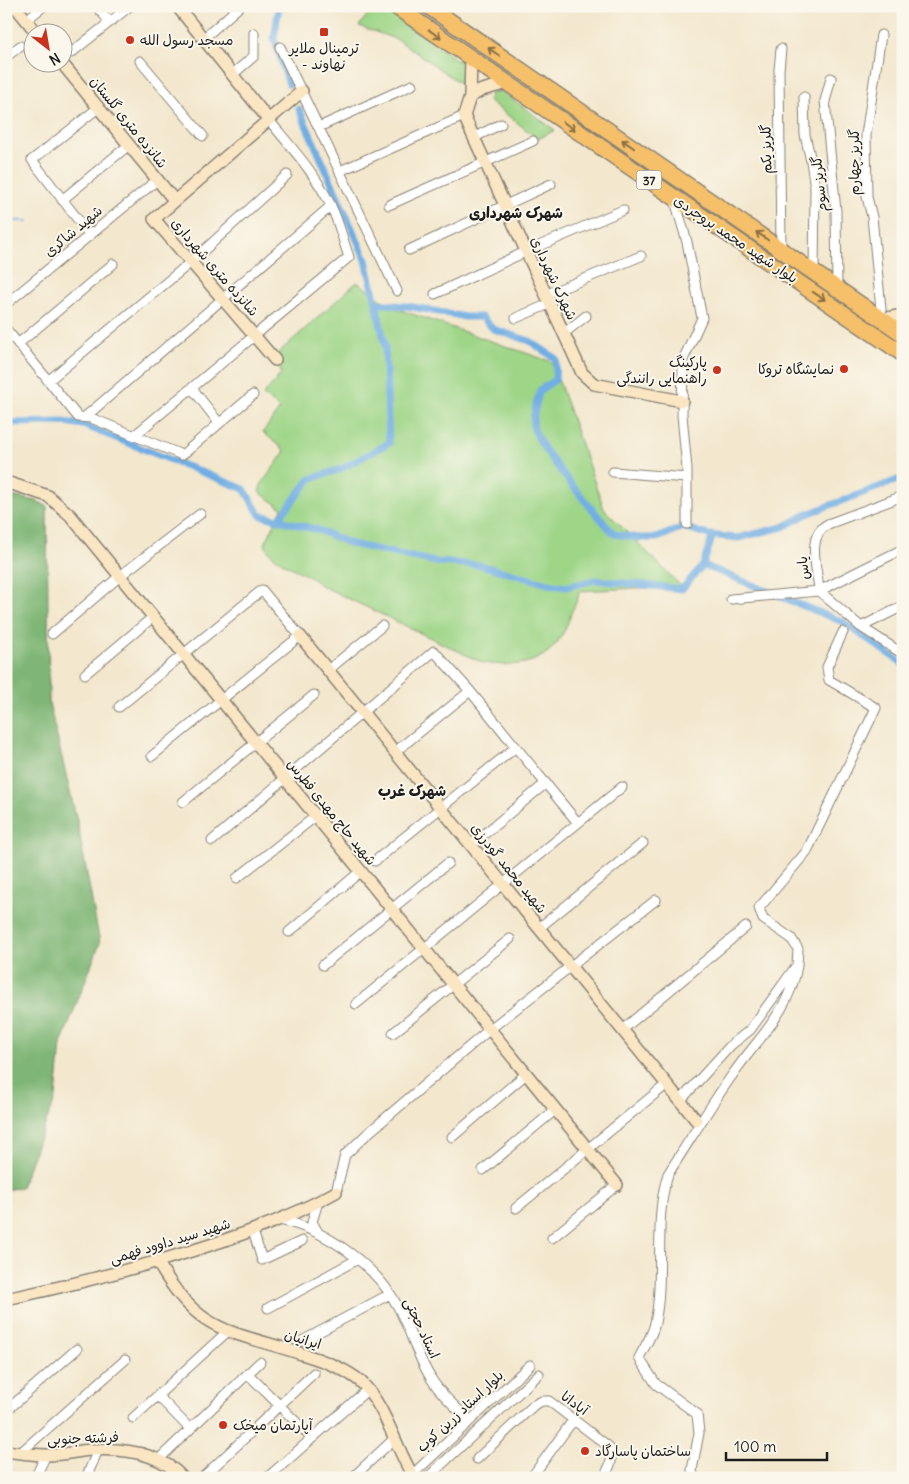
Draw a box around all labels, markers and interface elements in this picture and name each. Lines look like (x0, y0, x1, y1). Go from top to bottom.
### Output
north arrow (22, 22, 72, 72)
marker: ترمینال ملایر - نهاوند (318, 26, 330, 38)
one-way arrow (428, 29, 442, 39)
place label: مسجد رسول الله (140, 31, 234, 49)
marker: مسجد رسول الله (124, 34, 136, 46)
place label: ترمینال ملایر - نهاوند (288, 39, 360, 73)
one-way arrow (487, 47, 501, 57)
text: N (46, 49, 63, 69)
street label: شانزده متری گلستان (86, 72, 172, 172)
one-way arrow (562, 121, 576, 131)
street label: گلریز یکم (757, 124, 777, 174)
street label: گلریز چهارم (845, 129, 865, 195)
one-way arrow (621, 139, 635, 149)
street label: گلریز سوم (807, 155, 834, 213)
road number: 37 (636, 170, 662, 190)
street label: بلوار شهید محمد بروجردی (671, 191, 801, 287)
street label: شهید شاکری (40, 201, 106, 261)
district label: شهرک شهرداری (469, 203, 563, 222)
street label: شانزده متری شهرداری (167, 214, 263, 320)
one-way arrow (755, 231, 769, 241)
street label: شهرک شهرداری (527, 233, 581, 323)
one-way arrow (812, 291, 826, 301)
place label: پارکینگ راهنمایی رانندگی (616, 353, 707, 387)
place label: نمایشگاه تروکا (758, 360, 834, 378)
marker: نمایشگاه تروکا (838, 363, 850, 375)
marker: پارکینگ راهنمایی رانندگی (711, 364, 723, 376)
street label: یاس (793, 555, 813, 581)
street label: شهید حاج مهدی فطرس (283, 755, 381, 870)
district label: شهرک غرب (378, 781, 446, 800)
street label: شهید محمد گودرزی (467, 819, 551, 917)
street label: شهید سید داوود فهمی (108, 1214, 232, 1268)
street label: استاد حجتی (400, 1295, 444, 1361)
street label: ایرانیان (282, 1325, 324, 1353)
street label: بلوار استاد زرین کوب (413, 1366, 507, 1456)
street label: آپادانا (557, 1387, 593, 1420)
place label: آپارتمان میخک (233, 1416, 313, 1435)
marker: آپارتمان میخک (217, 1419, 229, 1431)
street label: فرشته جنوبی (47, 1428, 119, 1449)
scale bar (726, 1429, 828, 1461)
text: 100 m (734, 1437, 776, 1456)
place label: ساختمان پاسارگاد (595, 1442, 691, 1461)
marker: ساختمان پاسارگاد (579, 1445, 591, 1457)

